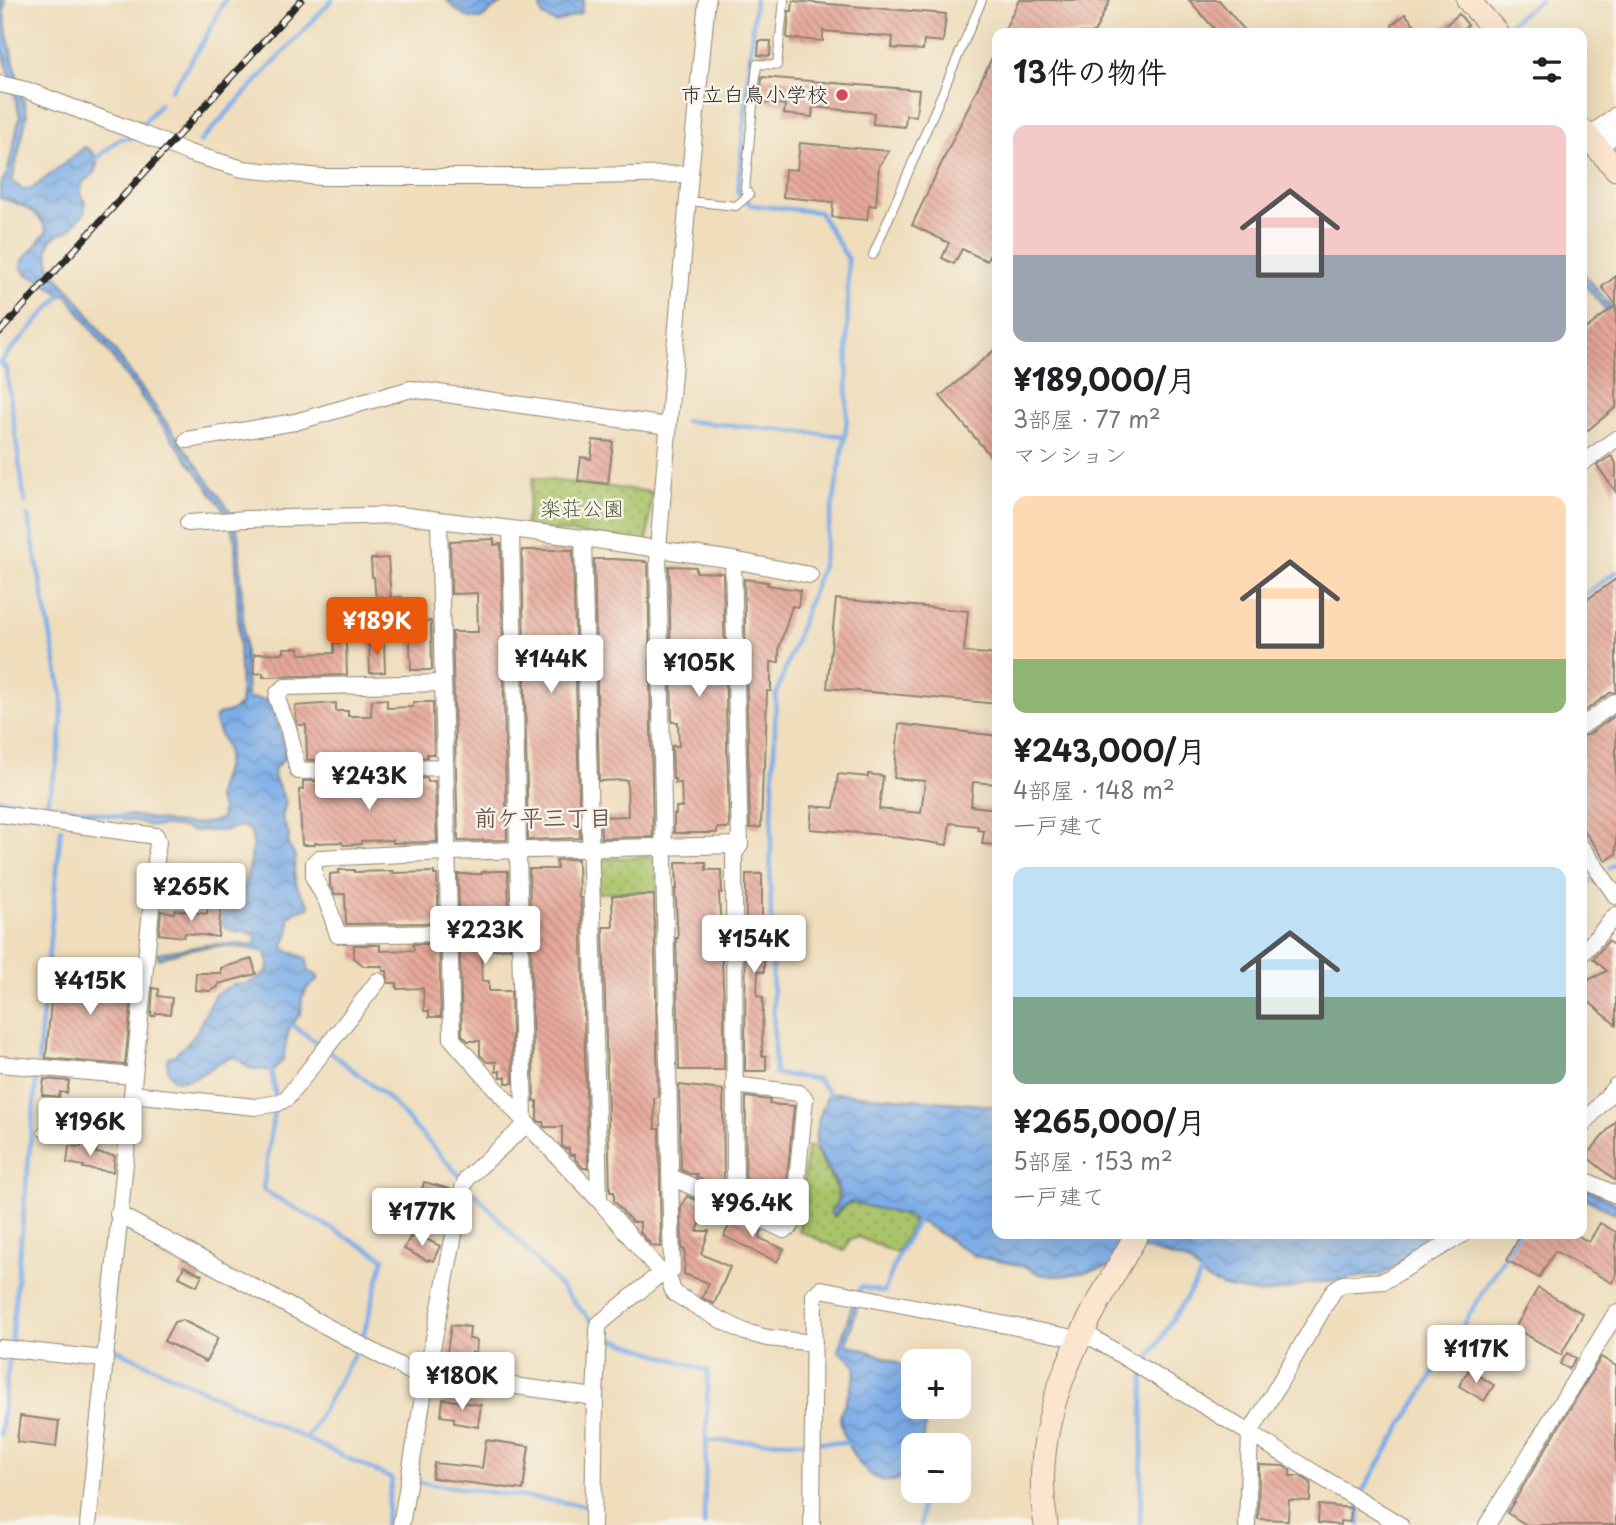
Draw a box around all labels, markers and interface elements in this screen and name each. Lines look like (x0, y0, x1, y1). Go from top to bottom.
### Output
text: 13件の物件 (1013, 48, 1167, 93)
icon: filters (1528, 51, 1566, 89)
place label: 市立白鳥小学校 (681, 77, 828, 109)
marker: 市立白鳥小学校 (834, 87, 850, 103)
icon: home (1227, 170, 1353, 296)
text: ¥189,000/月 (1013, 356, 1196, 401)
text: 3部屋 · 77 m² (1013, 401, 1161, 436)
text: マンション (1013, 436, 1127, 471)
park label: 楽荘公園 (540, 491, 624, 523)
icon: home (1227, 541, 1353, 667)
pin: ¥189K (328, 598, 426, 657)
text: ¥189K (342, 602, 412, 637)
pin: ¥144K (502, 636, 600, 695)
text: ¥144K (514, 640, 588, 675)
pin: ¥105K (650, 640, 748, 699)
text: ¥105K (663, 644, 735, 679)
text: ¥243,000/月 (1013, 727, 1206, 772)
pin: ¥243K (320, 752, 418, 812)
text: ¥243K (331, 757, 407, 792)
text: 4部屋 · 148 m² (1013, 772, 1175, 807)
district label: 前ケ平三丁目 (474, 799, 612, 834)
text: 一戸建て (1013, 807, 1105, 842)
pin: ¥265K (142, 864, 240, 923)
text: ¥265K (153, 868, 229, 903)
pin: ¥223K (436, 906, 534, 966)
text: ¥223K (446, 911, 524, 946)
icon: home (1227, 912, 1353, 1038)
pin: ¥154K (705, 916, 803, 975)
text: ¥154K (718, 920, 790, 955)
pin: ¥415K (41, 958, 139, 1017)
text: ¥415K (54, 962, 126, 997)
pin: ¥196K (41, 1098, 139, 1158)
text: ¥265,000/月 (1013, 1098, 1206, 1143)
text: ¥196K (55, 1103, 125, 1138)
text: 5部屋 · 153 m² (1013, 1143, 1173, 1178)
text: 一戸建て (1013, 1178, 1105, 1213)
pin: ¥96.4K (695, 1180, 809, 1239)
text: ¥96.4K (711, 1184, 793, 1219)
pin: ¥177K (373, 1188, 471, 1248)
text: ¥177K (388, 1193, 456, 1228)
pin: ¥117K (1427, 1326, 1525, 1385)
text: ¥117K (1443, 1330, 1509, 1365)
map controls (901, 1349, 971, 1503)
button: + (901, 1349, 971, 1419)
pin: ¥180K (413, 1352, 511, 1412)
text: ¥180K (425, 1357, 499, 1392)
button: − (901, 1433, 971, 1503)

